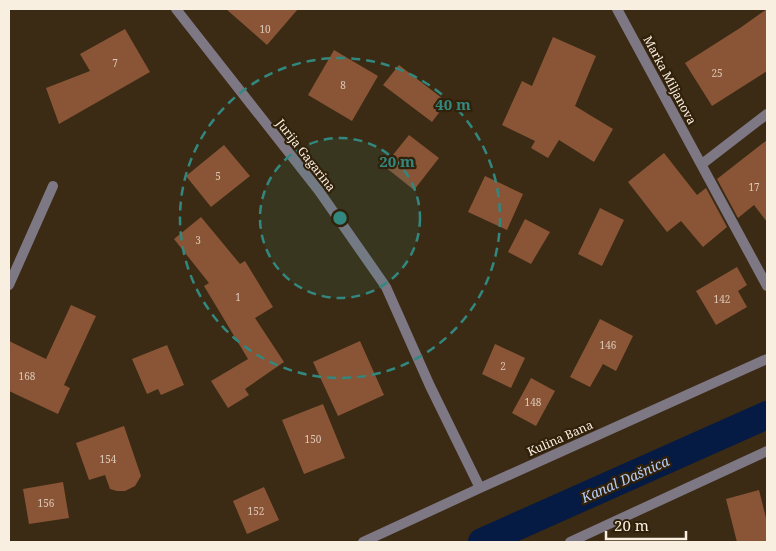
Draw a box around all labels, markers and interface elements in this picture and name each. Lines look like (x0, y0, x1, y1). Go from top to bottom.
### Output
house number: 10 (259, 22, 271, 36)
street label: Marka Miljanova (639, 33, 701, 128)
house number: 7 (112, 56, 118, 70)
house number: 25 (711, 66, 723, 80)
house number: 8 (340, 78, 346, 92)
text: 40 m (435, 94, 471, 114)
street label: Jurija Gagarina (272, 115, 340, 195)
text: 20 m (379, 151, 415, 171)
house number: 5 (215, 169, 221, 183)
house number: 17 (748, 180, 760, 194)
centre of rings (331, 209, 349, 227)
house number: 3 (195, 233, 201, 247)
house number: 1 (235, 290, 241, 304)
house number: 142 (714, 292, 730, 306)
house number: 146 (600, 338, 617, 352)
house number: 2 (500, 359, 506, 373)
house number: 168 (19, 369, 36, 383)
house number: 148 (525, 395, 542, 409)
street label: Kulina Bana (525, 416, 596, 460)
house number: 150 (305, 432, 322, 446)
water label: Kanal Dašnica (577, 451, 673, 507)
house number: 154 (100, 452, 117, 466)
house number: 156 (38, 496, 55, 510)
house number: 152 (248, 504, 264, 518)
scale bar (606, 508, 686, 540)
text: 20 m (614, 515, 649, 535)

